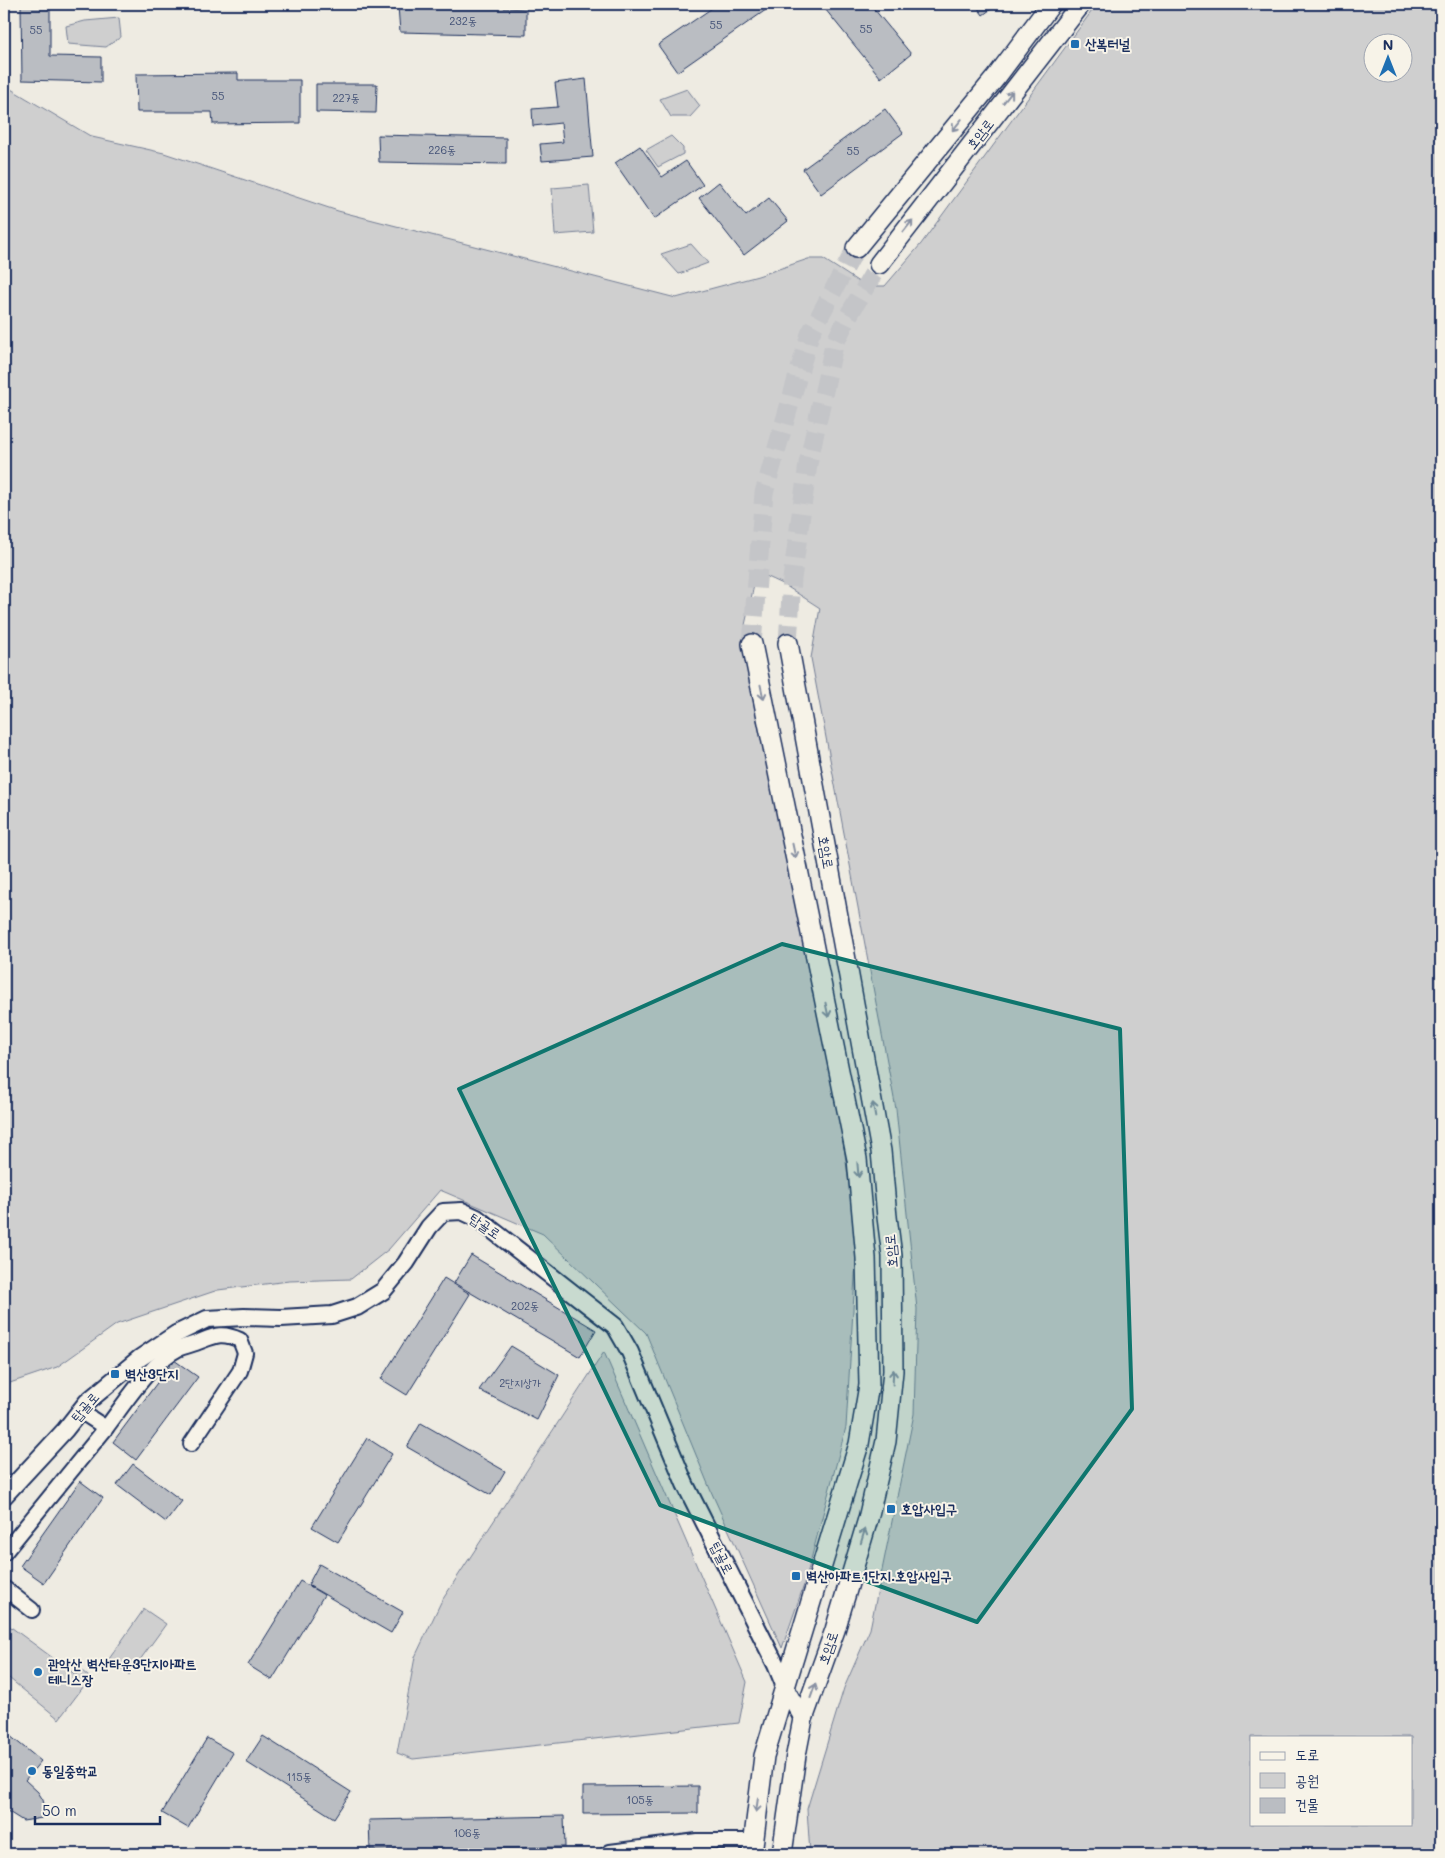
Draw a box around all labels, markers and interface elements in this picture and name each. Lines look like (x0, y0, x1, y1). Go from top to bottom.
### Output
house number: 232동 (449, 13, 477, 28)
house number: 55 (710, 17, 722, 32)
house number: 55 (860, 21, 872, 36)
house number: 55 (30, 22, 42, 37)
north arrow (1362, 32, 1412, 82)
place label: 산복터널 (1085, 34, 1131, 53)
text: N (1383, 35, 1393, 54)
marker: 산복터널 (1069, 38, 1081, 50)
house number: 55 (212, 88, 224, 103)
house number: 227동 (332, 90, 360, 105)
one-way arrow (1003, 90, 1013, 104)
street label: 호암로 (962, 115, 997, 153)
one-way arrow (951, 118, 962, 131)
house number: 226동 (428, 142, 456, 157)
house number: 55 (847, 143, 859, 158)
one-way arrow (903, 220, 914, 233)
one-way arrow (758, 683, 767, 699)
street label: 호암로 (814, 834, 839, 870)
one-way arrow (790, 843, 800, 859)
one-way arrow (823, 1002, 832, 1018)
one-way arrow (869, 1103, 878, 1119)
one-way arrow (853, 1161, 863, 1177)
street label: 탑골로 (466, 1208, 505, 1243)
street label: 호암로 (880, 1233, 901, 1269)
house number: 202동 (511, 1298, 539, 1313)
place label: 벽산3단지 (125, 1364, 178, 1383)
marker: 벽산3단지 (109, 1368, 121, 1380)
one-way arrow (888, 1369, 897, 1385)
house number: 2단지상가 (499, 1375, 541, 1390)
street label: 탑골로 (66, 1388, 103, 1426)
place label: 호압사입구 (901, 1499, 957, 1518)
marker: 호압사입구 (885, 1503, 897, 1515)
one-way arrow (858, 1528, 868, 1544)
street label: 탑골로 (706, 1538, 739, 1577)
place label: 벽산아파트1단지.호압사입구 (806, 1566, 952, 1585)
marker: 벽산아파트1단지.호압사입구 (790, 1570, 802, 1582)
street label: 호암로 (813, 1629, 842, 1667)
place label: 관악산 벽산타운3단지아파트 테니스장 (48, 1654, 197, 1689)
marker: 관악산 벽산타운3단지아파트 테니스장 (32, 1666, 44, 1678)
one-way arrow (809, 1683, 818, 1699)
legend (1250, 1736, 1412, 1826)
text: 도로 (1295, 1744, 1319, 1764)
place label: 동일중학교 (42, 1761, 98, 1780)
marker: 동일중학교 (26, 1765, 38, 1777)
house number: 115동 (286, 1769, 312, 1784)
text: 공원 (1295, 1770, 1319, 1790)
house number: 105동 (627, 1792, 654, 1807)
scale bar (35, 1793, 160, 1825)
text: 건물 (1295, 1794, 1319, 1814)
one-way arrow (752, 1796, 762, 1812)
text: 50 m (42, 1800, 77, 1820)
house number: 106동 (453, 1825, 481, 1840)

